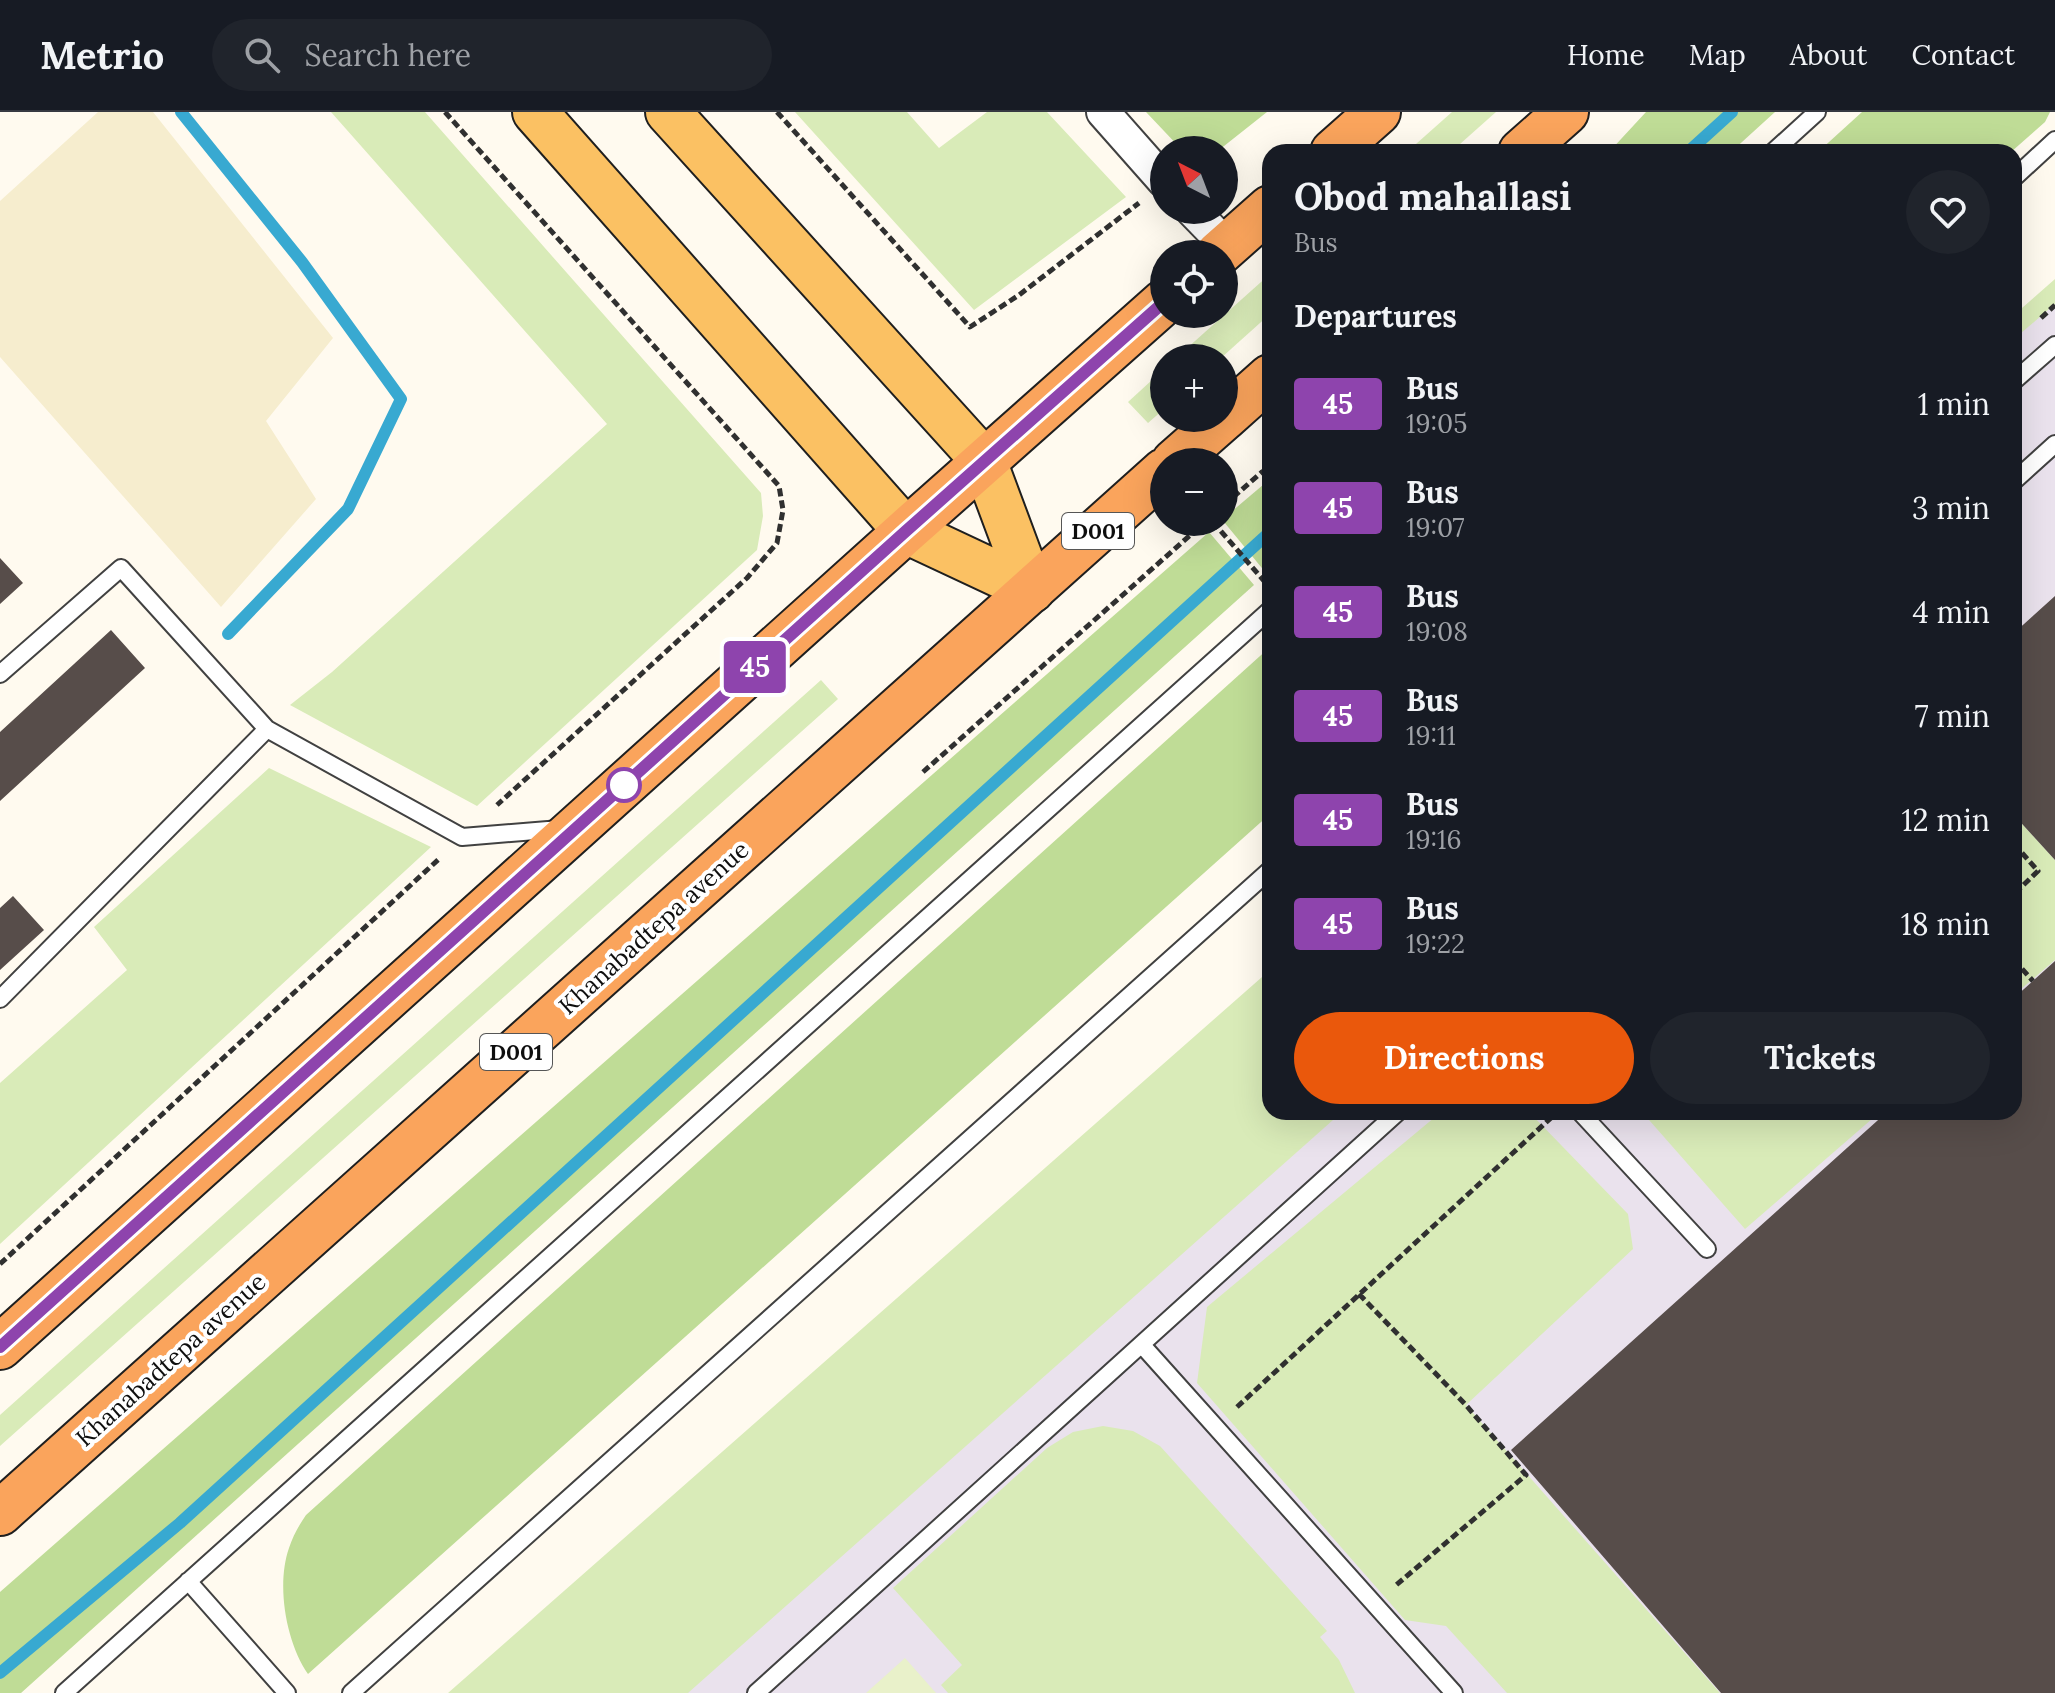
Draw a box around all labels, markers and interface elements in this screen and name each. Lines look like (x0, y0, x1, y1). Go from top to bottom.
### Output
search box (212, 19, 772, 91)
text: Metrio (40, 31, 164, 79)
icon: search (240, 33, 284, 77)
text: Search here (304, 36, 471, 74)
text: Home (1567, 37, 1645, 73)
text: Map (1689, 37, 1746, 73)
text: About (1790, 37, 1867, 73)
text: Contact (1911, 37, 2015, 73)
north arrow (1150, 136, 1238, 224)
map controls (1150, 136, 1238, 536)
button: heart (1906, 170, 1990, 254)
text: Obod mahallasi (1294, 172, 1572, 220)
text: Bus (1294, 226, 1338, 259)
button: locate (1150, 240, 1238, 328)
text: Departures (1294, 297, 1457, 335)
button: + (1150, 344, 1238, 432)
text: Bus (1406, 369, 1459, 407)
text: 1 min (1918, 385, 1990, 423)
text: 45 (1323, 386, 1353, 422)
text: 19:05 (1406, 407, 1467, 440)
button: − (1150, 448, 1238, 536)
text: Bus (1406, 473, 1459, 511)
text: 3 min (1912, 489, 1990, 527)
text: 45 (1323, 490, 1353, 526)
text: 19:07 (1406, 511, 1465, 544)
road number: D001 (1062, 513, 1134, 549)
text: Bus (1406, 577, 1459, 615)
text: 4 min (1912, 593, 1990, 631)
text: 45 (1323, 594, 1353, 630)
text: 19:08 (1406, 615, 1468, 648)
line badge: 45 (719, 641, 791, 693)
text: 45 (740, 649, 770, 685)
text: Bus (1406, 681, 1459, 719)
text: 7 min (1915, 697, 1990, 735)
text: 45 (1323, 698, 1353, 734)
text: 19:11 (1406, 719, 1456, 752)
unlabelled marker (607, 768, 641, 802)
text: Bus (1406, 785, 1459, 823)
text: 12 min (1902, 801, 1990, 839)
text: 45 (1323, 802, 1353, 838)
text: 19:16 (1406, 823, 1461, 856)
street label: Khanabadtepa avenue (552, 834, 755, 1021)
text: Bus (1406, 889, 1459, 927)
text: 18 min (1901, 905, 1990, 943)
text: 45 (1323, 906, 1353, 942)
text: 19:22 (1406, 927, 1465, 960)
button: Directions (1294, 1012, 1634, 1104)
button: Tickets (1650, 1012, 1990, 1104)
road number: D001 (480, 1034, 552, 1070)
street label: Khanabadtepa avenue (69, 1266, 272, 1453)

